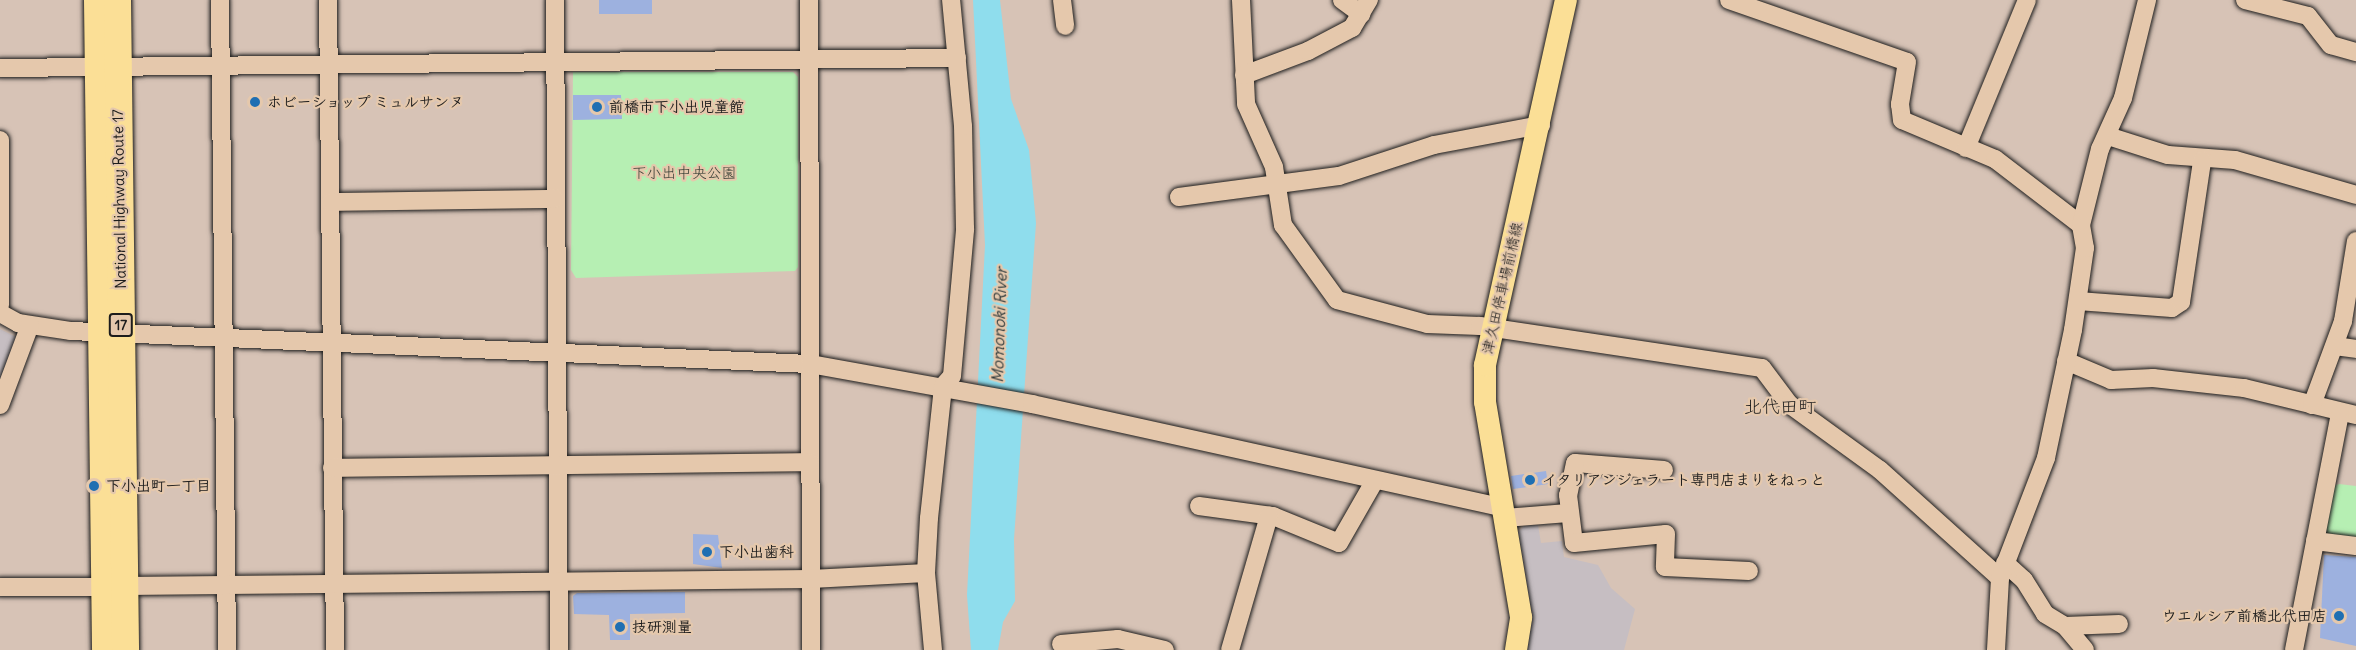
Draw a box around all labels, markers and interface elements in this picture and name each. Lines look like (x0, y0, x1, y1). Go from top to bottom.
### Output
place label: ホビーショップ ミュルサンヌ (267, 93, 465, 111)
marker: ホビーショップ ミュルサンヌ (248, 95, 262, 109)
place label: 前橋市下小出児童館 (609, 98, 744, 116)
marker: 前橋市下小出児童館 (590, 100, 604, 114)
street label: National Highway Route 17 (108, 109, 130, 289)
park label: 下小出中央公園 (632, 164, 736, 182)
street label: 津久田停車場前橋線 (1478, 220, 1526, 356)
water label: Momonoki River (987, 267, 1011, 383)
road number: 17 (108, 314, 134, 336)
district label: 北代田町 (1744, 396, 1816, 418)
place label: イタリアンジェラート専門店まりをねっと (1542, 471, 1827, 489)
marker: イタリアンジェラート専門店まりをねっと (1523, 473, 1537, 487)
place label: 下小出町一丁目 (106, 477, 211, 495)
marker: 下小出町一丁目 (87, 479, 101, 493)
place label: 下小出歯科 (719, 543, 794, 561)
marker: 下小出歯科 (700, 545, 714, 559)
place label: ウエルシア前橋北代田店 (2162, 607, 2327, 625)
marker: ウエルシア前橋北代田店 (2332, 609, 2346, 623)
place label: 技研測量 (632, 618, 692, 636)
marker: 技研測量 (613, 620, 627, 634)

